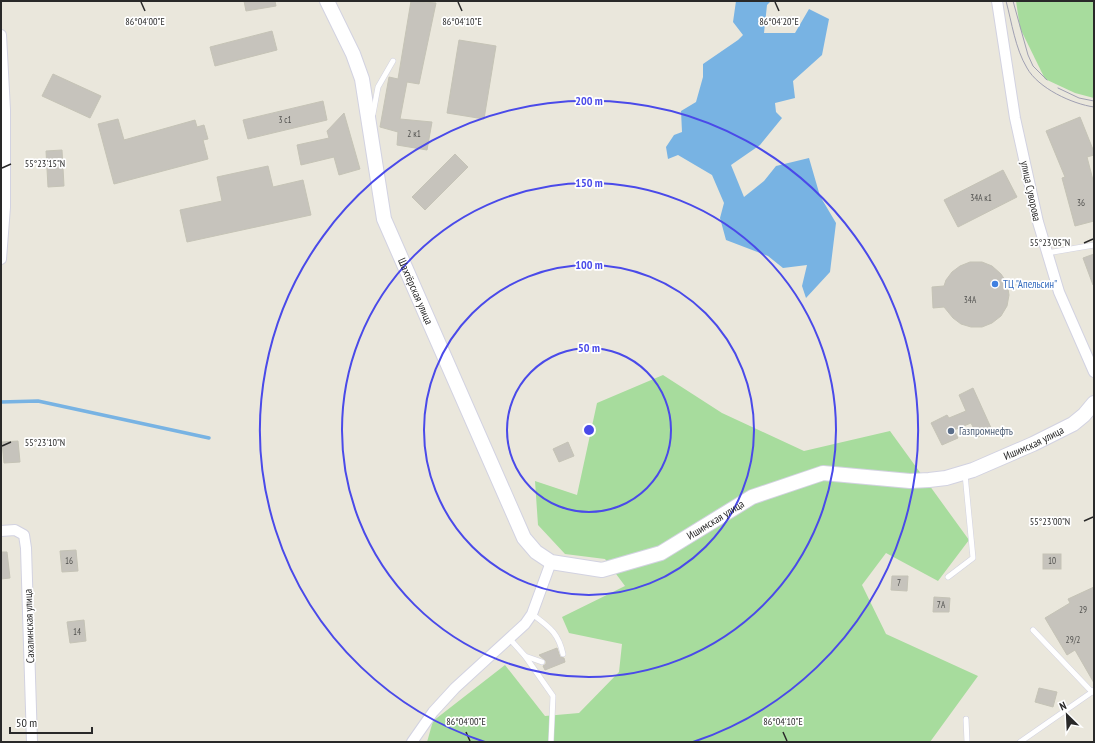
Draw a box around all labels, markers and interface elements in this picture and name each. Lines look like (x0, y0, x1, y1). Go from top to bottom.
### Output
text: 86°04'00"E (125, 15, 165, 28)
text: 86°04'10"E (442, 15, 482, 28)
text: 86°04'20"E (759, 15, 799, 28)
text: 200 m (575, 93, 603, 108)
house number: 3 с1 (278, 114, 292, 125)
house number: 2 к1 (407, 128, 421, 139)
text: 55°23'15"N (25, 157, 65, 170)
street label: улица Суворова (1018, 159, 1044, 223)
text: 150 m (575, 175, 603, 190)
house number: 34А к1 (970, 192, 992, 203)
house number: 36 (1077, 197, 1085, 208)
text: 55°23'05"N (1030, 236, 1070, 249)
street label: Шахтёрская улица (395, 256, 436, 326)
text: 100 m (575, 257, 603, 272)
place label: ТЦ "Апельсин" (1003, 277, 1057, 291)
marker: ТЦ "Апельсин" (990, 279, 1000, 289)
house number: 34А (964, 294, 977, 305)
text: 50 m (578, 340, 600, 355)
centre of rings (582, 423, 596, 437)
street label: Ишимская улица (1001, 423, 1066, 463)
place label: Газпромнефть (959, 424, 1013, 438)
marker: Газпромнефть (946, 426, 956, 436)
text: 55°23'10"N (25, 436, 65, 449)
street label: Ишимская улица (684, 497, 747, 543)
text: 55°23'00"N (1030, 515, 1070, 528)
house number: 16 (65, 555, 73, 566)
house number: 10 (1048, 555, 1056, 566)
house number: 7 (897, 577, 901, 588)
street label: Сахалинская улица (21, 589, 37, 663)
house number: 7А (937, 599, 946, 610)
house number: 29 (1079, 604, 1087, 615)
house number: 14 (73, 626, 81, 637)
house number: 29/2 (1066, 634, 1080, 645)
north arrow (1047, 695, 1087, 735)
text: N (1057, 698, 1069, 713)
scale bar (10, 709, 92, 735)
text: 50 m (16, 715, 37, 730)
text: 86°04'00"E (446, 715, 486, 728)
text: 86°04'10"E (763, 715, 803, 728)

